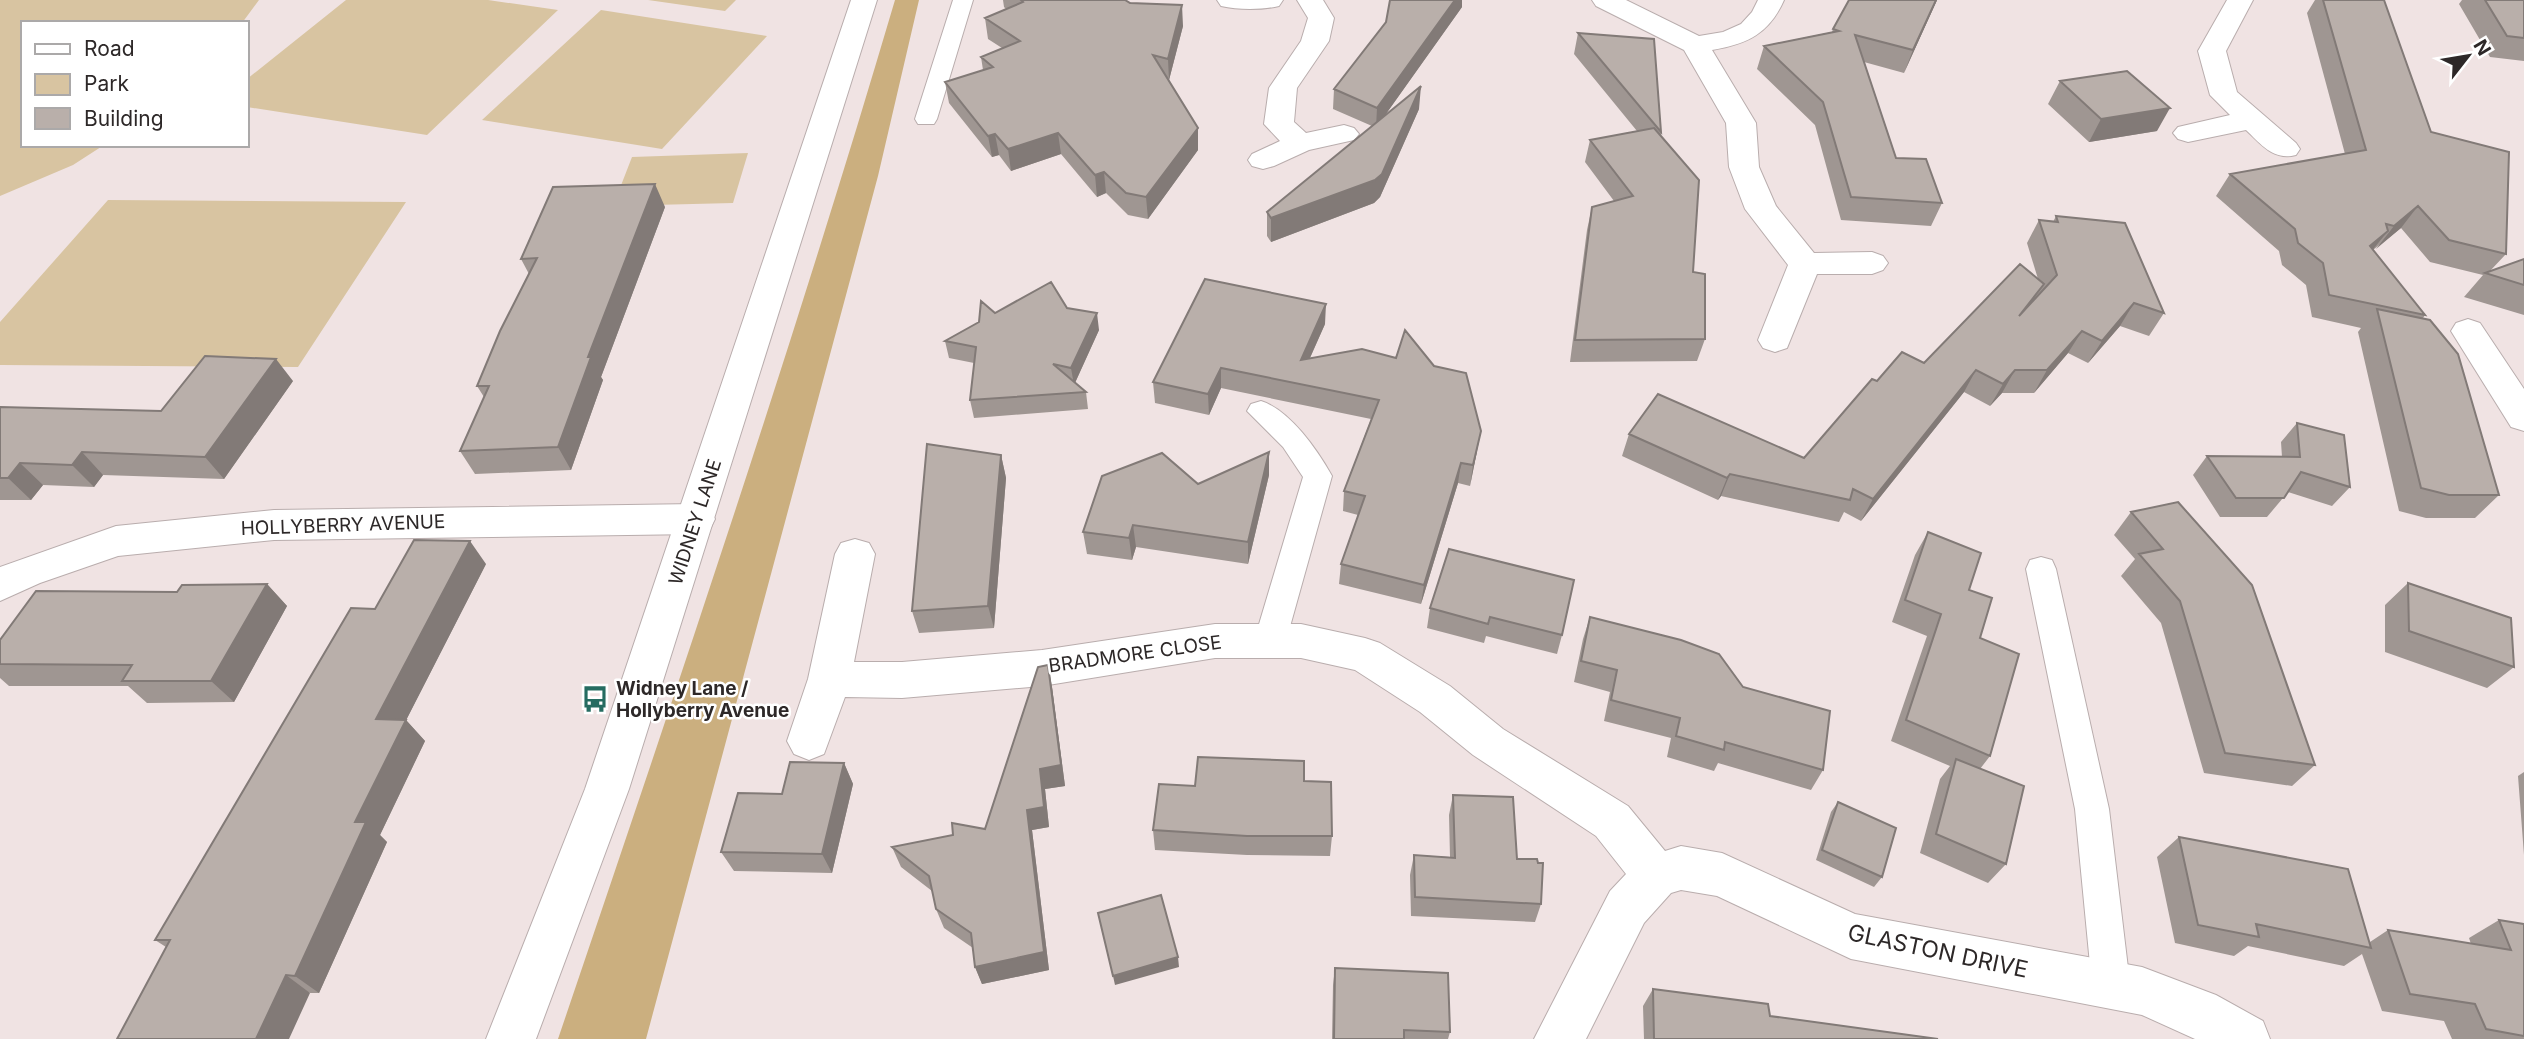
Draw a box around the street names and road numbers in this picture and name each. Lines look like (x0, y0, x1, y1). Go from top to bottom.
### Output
street label: WIDNEY LANE (664, 456, 726, 588)
street label: HOLLYBERRY AVENUE (240, 510, 446, 540)
street label: BRADMORE CLOSE (1047, 630, 1223, 678)
street label: GLASTON DRIVE (1845, 918, 2031, 984)

